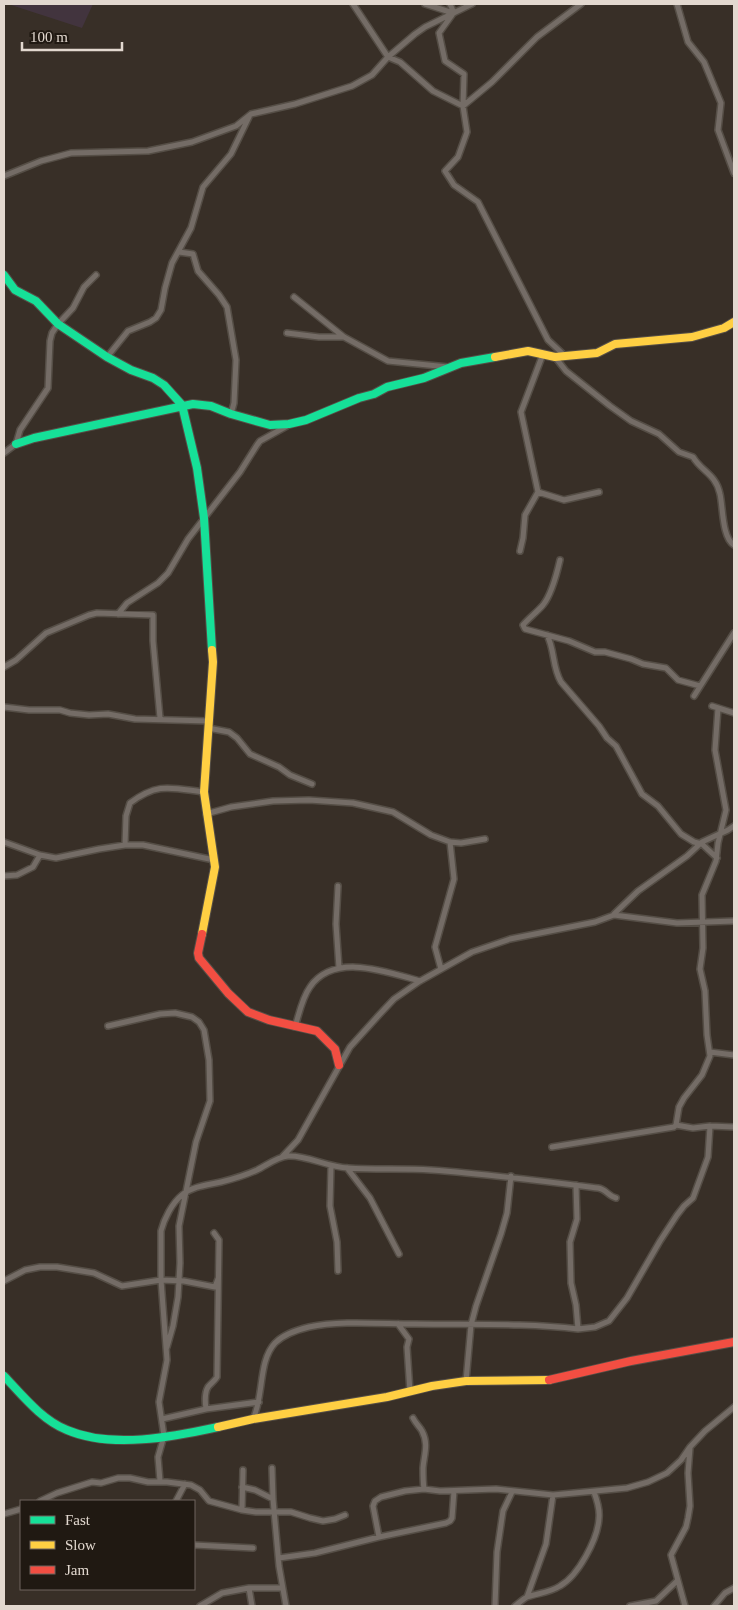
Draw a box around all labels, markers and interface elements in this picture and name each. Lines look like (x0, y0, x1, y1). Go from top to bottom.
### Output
scale bar (22, 20, 122, 52)
text: 100 m (30, 29, 68, 45)
legend (20, 1500, 195, 1590)
text: Fast (65, 1512, 91, 1528)
text: Slow (65, 1537, 96, 1553)
text: Jam (65, 1562, 89, 1578)

